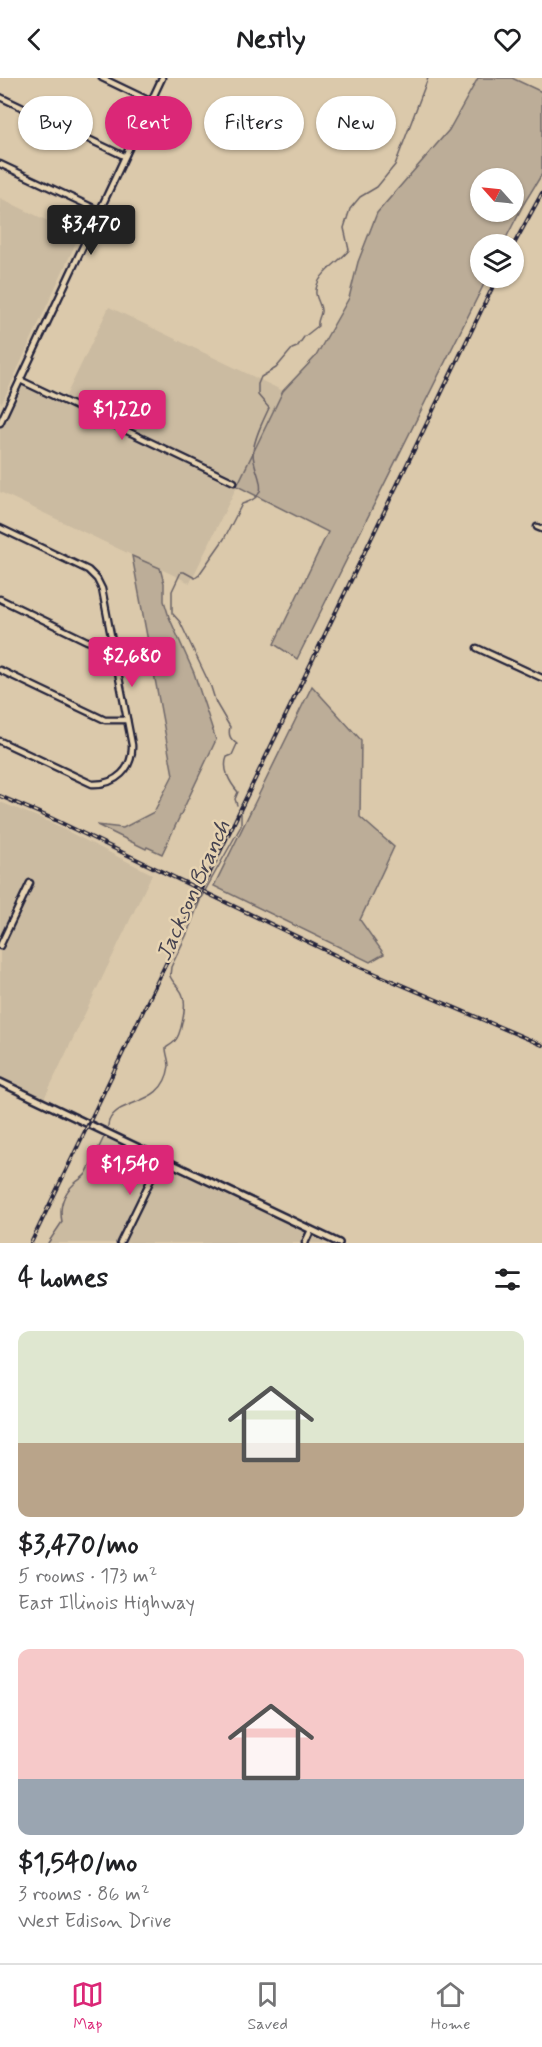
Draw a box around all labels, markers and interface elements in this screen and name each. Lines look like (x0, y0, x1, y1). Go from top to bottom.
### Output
text: Nestly (236, 22, 306, 57)
icon: back (18, 23, 51, 56)
icon: heart (491, 23, 524, 56)
chip: Buy (18, 96, 93, 150)
chip: Rent (105, 96, 192, 150)
chip: Filters (204, 96, 304, 150)
chip: New (316, 96, 396, 150)
north arrow (470, 168, 524, 222)
map controls (470, 168, 524, 288)
pin: $3,470 (42, 205, 140, 256)
text: $3,470 (61, 211, 121, 238)
button: layers (470, 234, 524, 288)
pin: $1,220 (73, 390, 171, 441)
text: $1,220 (93, 396, 151, 423)
pin: $2,680 (83, 637, 181, 688)
text: $2,680 (103, 643, 161, 670)
water label: Jackson Branch (150, 816, 238, 966)
pin: $1,540 (81, 1145, 179, 1196)
text: $1,540 (101, 1151, 159, 1178)
text: 4 homes (18, 1262, 108, 1296)
icon: filters (491, 1263, 524, 1296)
icon: home (217, 1370, 325, 1478)
text: $3,470/mo (18, 1529, 139, 1563)
text: 5 rooms · 173 m² (18, 1563, 157, 1590)
text: East Illinois Highway (18, 1590, 195, 1617)
icon: home (217, 1688, 325, 1796)
text: $1,540/mo (18, 1847, 137, 1881)
text: 3 rooms · 86 m² (18, 1881, 150, 1908)
text: West Edison Drive (18, 1908, 172, 1935)
tab: Map (71, 1978, 104, 2035)
tab: Saved (247, 1978, 288, 2035)
tab: Home (431, 1978, 471, 2035)

